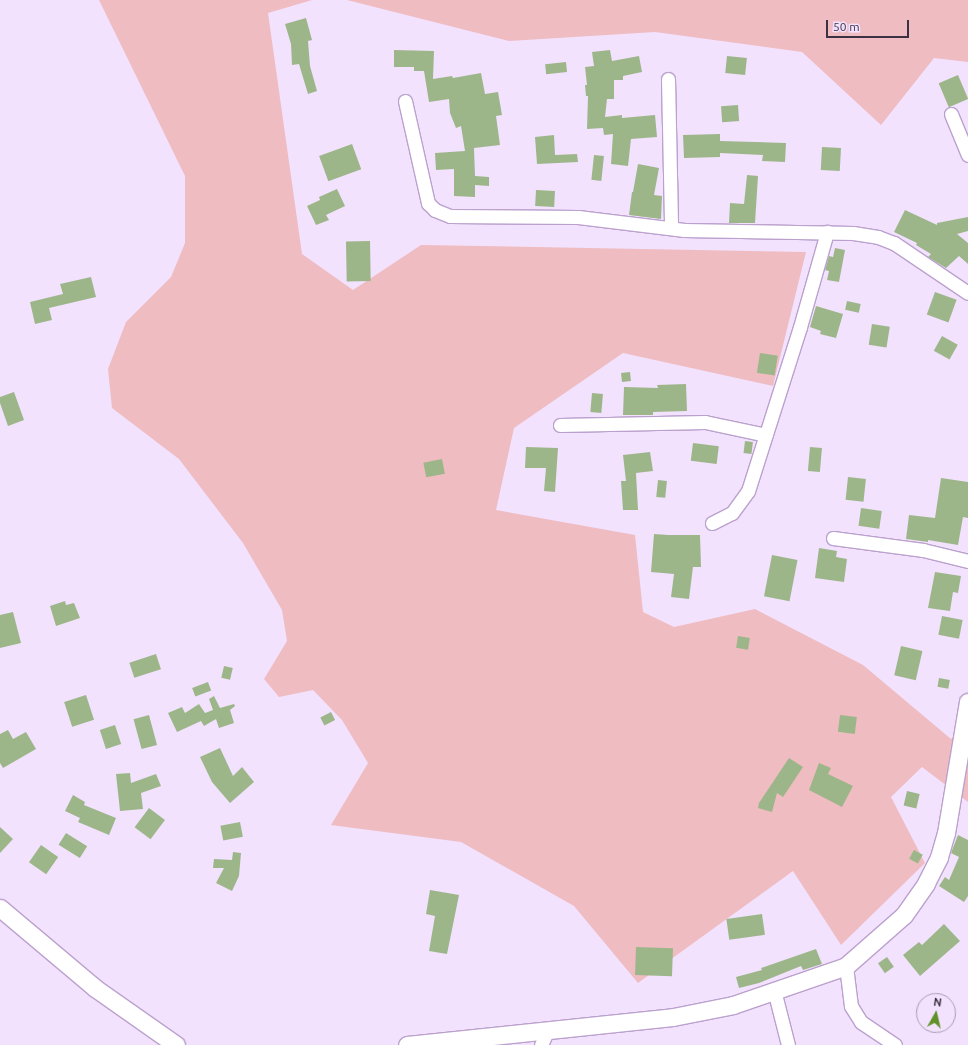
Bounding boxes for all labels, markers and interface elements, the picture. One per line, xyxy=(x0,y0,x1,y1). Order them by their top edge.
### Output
scale bar xyxy=(828,12,911,38)
text: 50 m xyxy=(833,20,860,33)
north arrow xyxy=(916,993,956,1033)
text: N xyxy=(933,996,942,1009)

